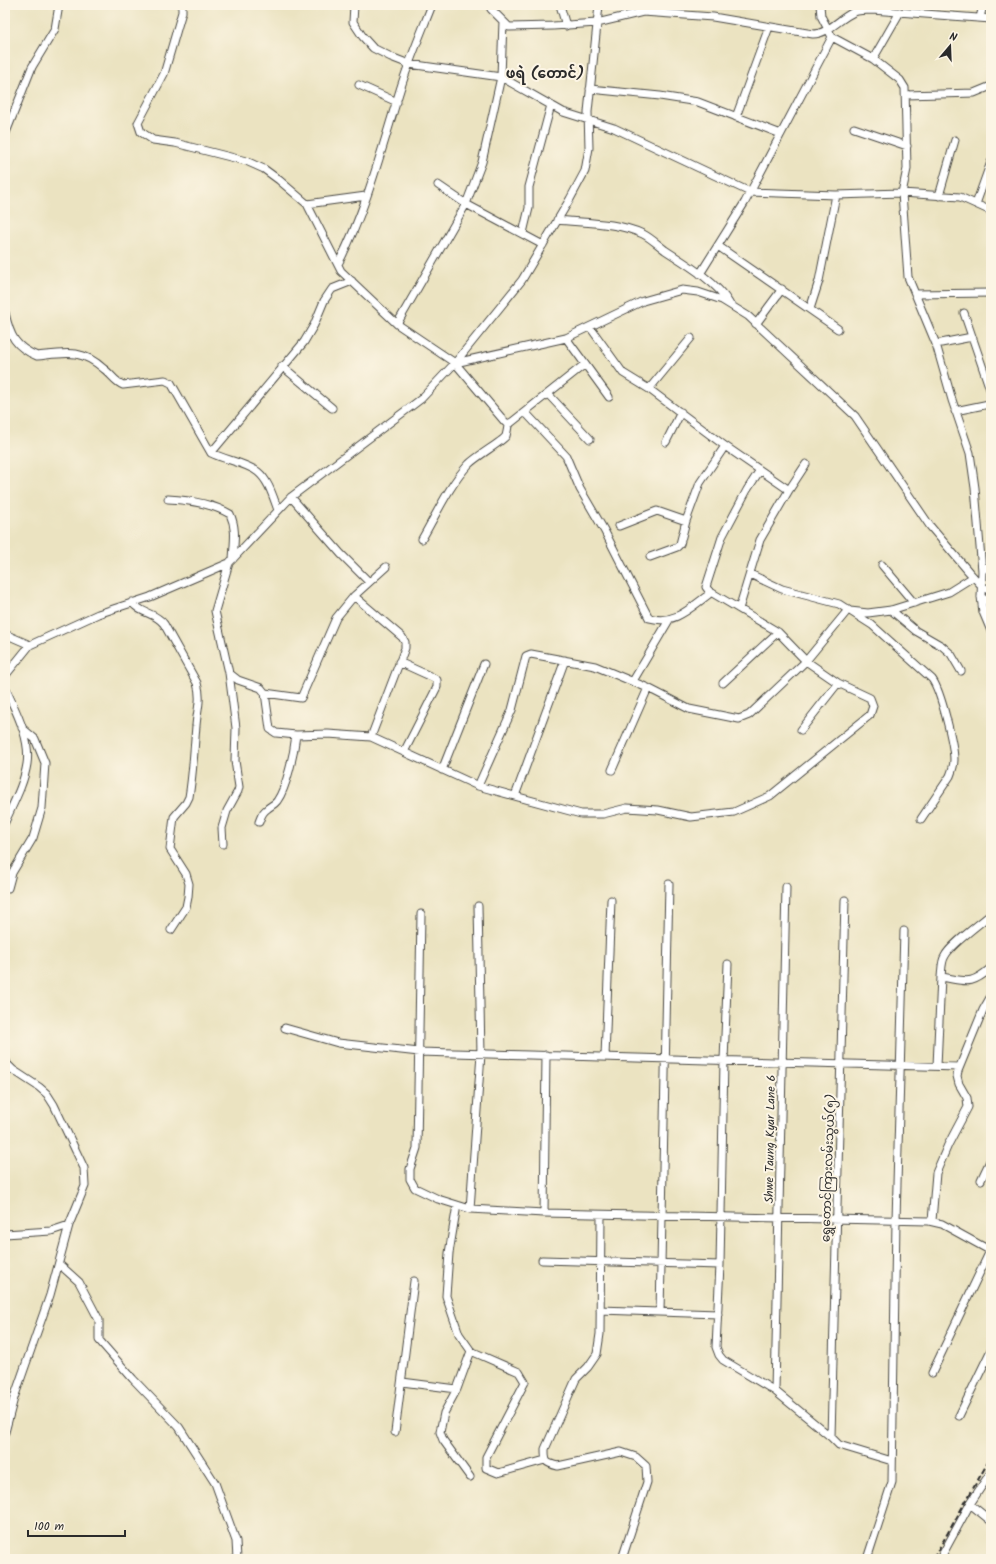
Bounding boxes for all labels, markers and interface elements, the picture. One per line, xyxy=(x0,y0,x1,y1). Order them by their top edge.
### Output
north arrow xyxy=(930,26,970,66)
text: N xyxy=(947,28,959,47)
district label: ဖရဲ (တောင်) xyxy=(506,63,584,85)
street label: Shwe Taung Kyar Lane 6 xyxy=(760,1075,781,1203)
street label: ရွှေတောင်ကြားလမ်းသွယ်(၅) xyxy=(816,1093,841,1243)
scale bar xyxy=(28,1512,125,1538)
text: 100 m xyxy=(34,1517,65,1536)

